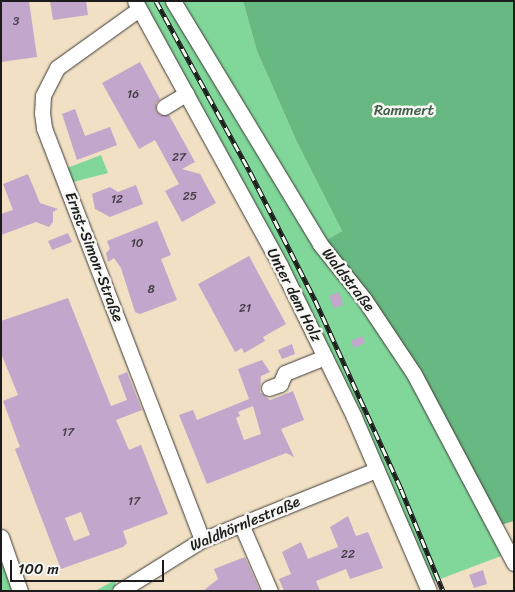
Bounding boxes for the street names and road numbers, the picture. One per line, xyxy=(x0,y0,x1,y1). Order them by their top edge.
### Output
street label: Ernst-Simon-Straße xyxy=(61,189,127,325)
street label: Unter dem Holz xyxy=(263,245,325,345)
street label: Waldstraße xyxy=(318,245,378,315)
street label: Waldhörnlestraße xyxy=(187,493,303,555)

